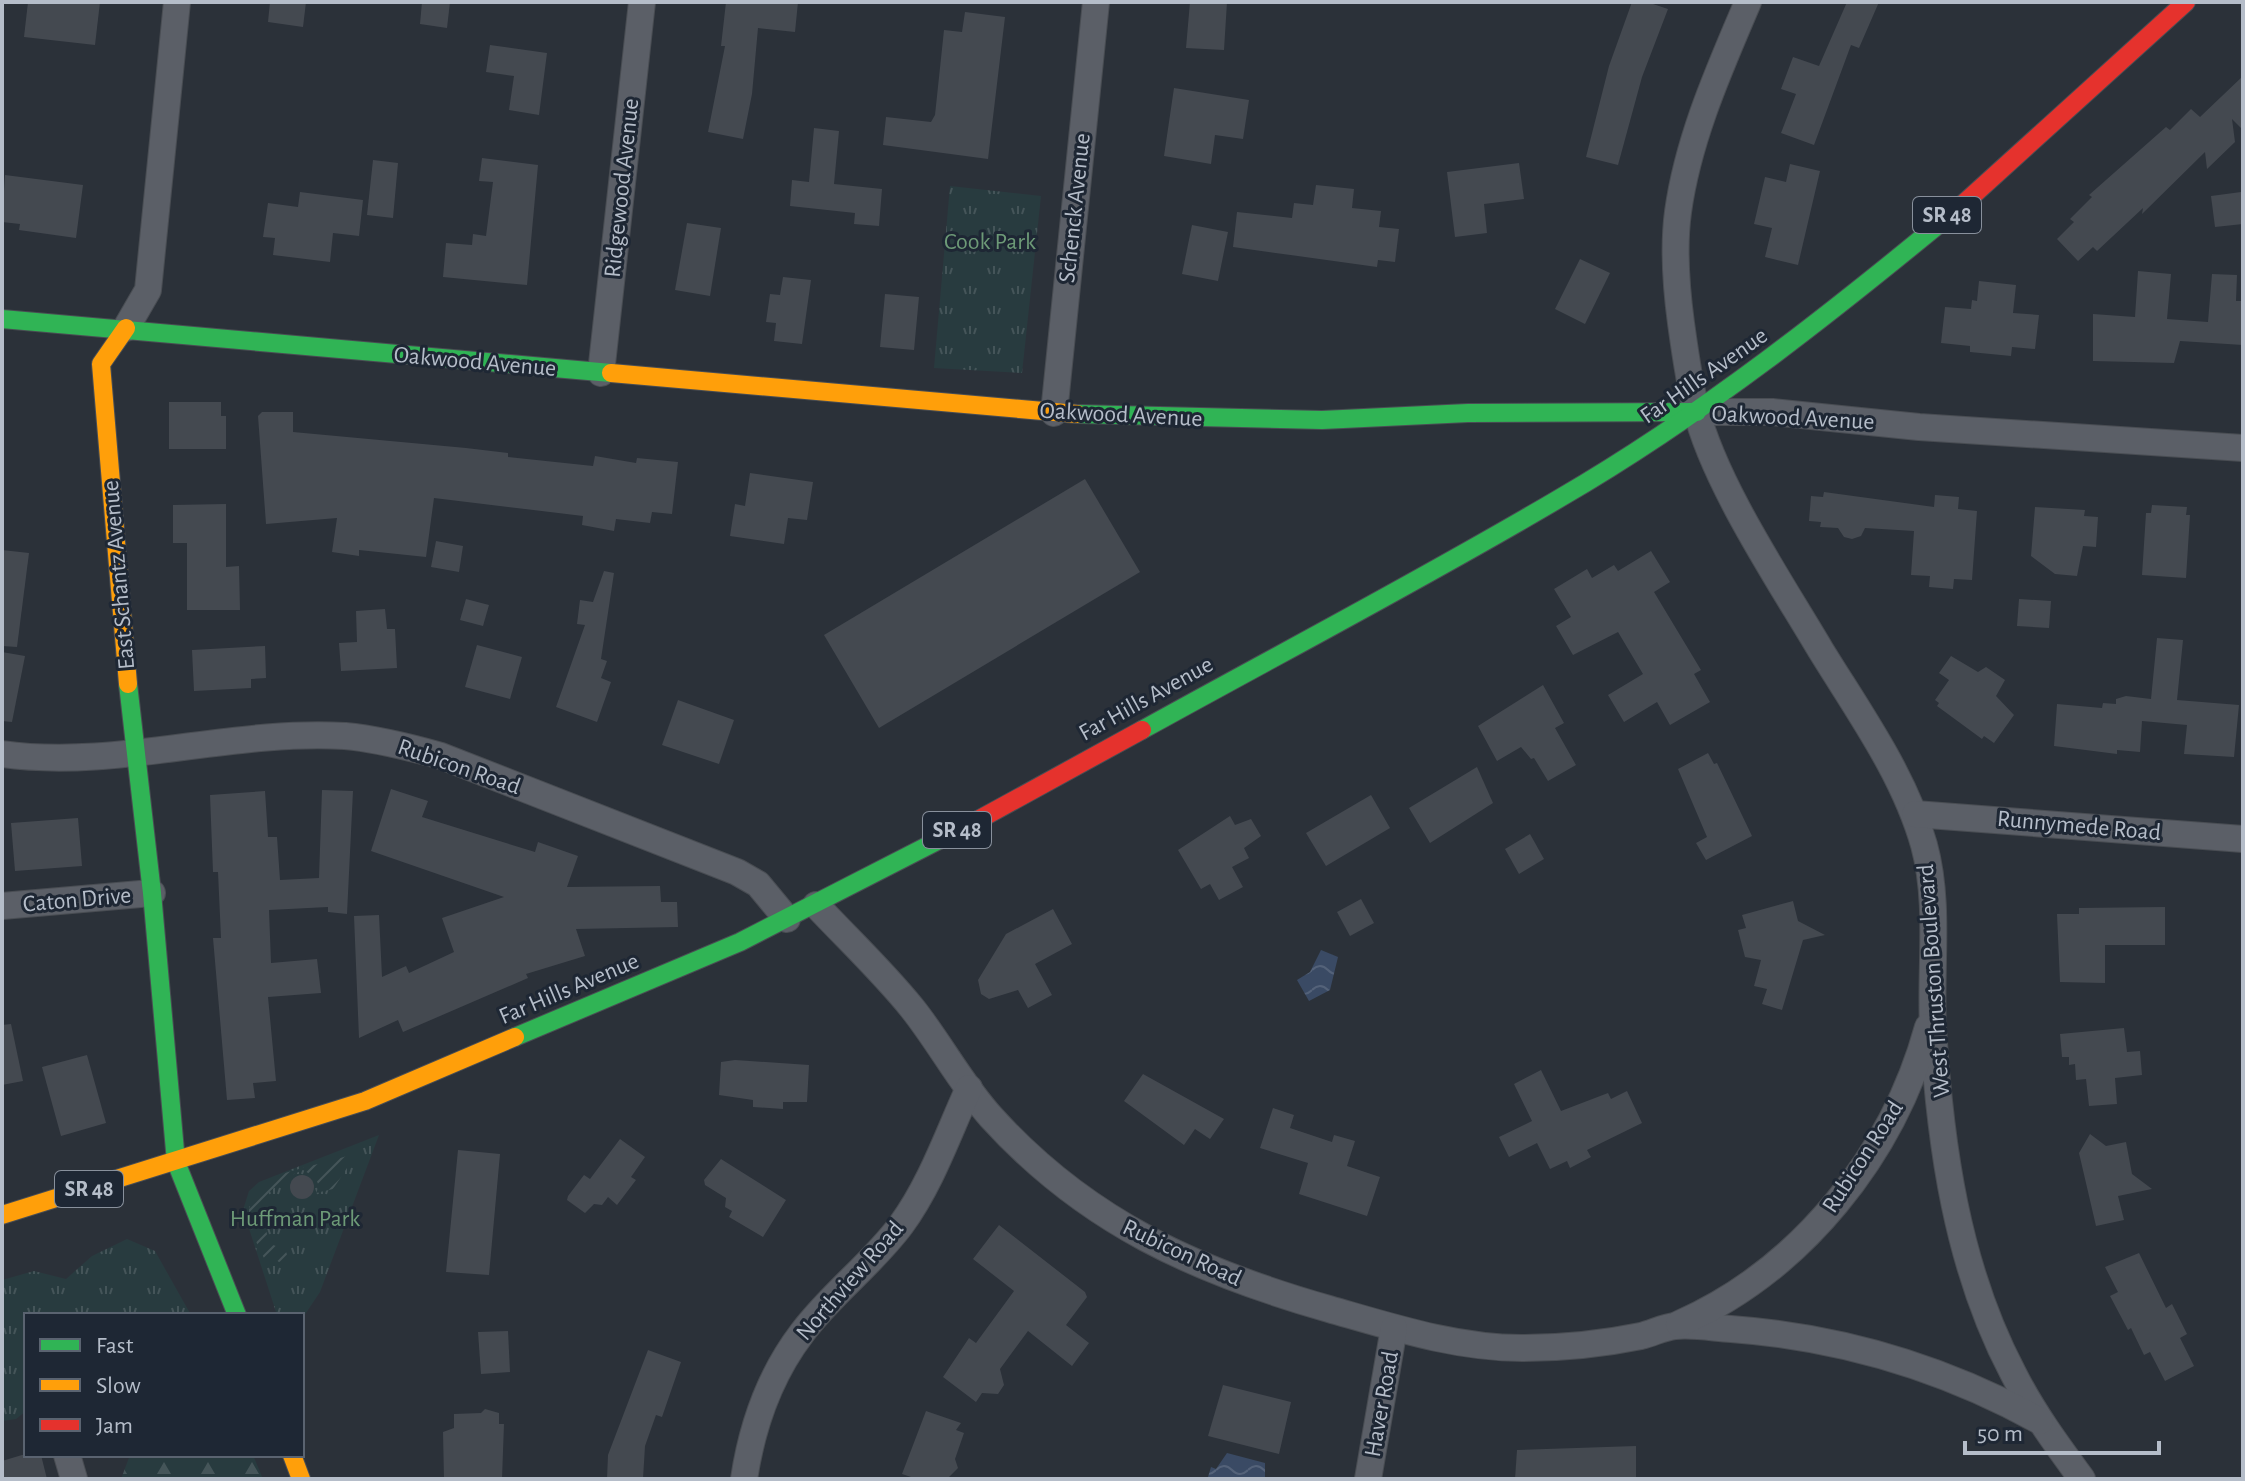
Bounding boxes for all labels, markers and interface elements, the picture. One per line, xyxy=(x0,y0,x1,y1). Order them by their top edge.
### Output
street label: Ridgewood Avenue xyxy=(601,97,643,279)
street label: Schenck Avenue xyxy=(1055,132,1095,284)
road number: SR 48 xyxy=(1913,197,1981,233)
park label: Cook Park xyxy=(944,230,1036,254)
street label: Far Hills Avenue xyxy=(1636,323,1772,429)
street label: Oakwood Avenue xyxy=(393,343,557,381)
street label: Oakwood Avenue xyxy=(1039,399,1203,431)
street label: Oakwood Avenue xyxy=(1711,402,1875,434)
street label: East Schantz Avenue xyxy=(99,479,139,671)
street label: Far Hills Avenue xyxy=(1075,652,1217,746)
street label: Rubicon Road xyxy=(395,735,523,799)
street label: Runnymede Road xyxy=(1996,807,2162,845)
road number: SR 48 xyxy=(923,812,991,848)
street label: West Thruston Boulevard xyxy=(1914,863,1954,1099)
street label: Caton Drive xyxy=(22,883,132,917)
street label: Far Hills Avenue xyxy=(496,949,642,1029)
street label: Rubicon Road xyxy=(1818,1097,1908,1217)
road number: SR 48 xyxy=(55,1171,123,1207)
park label: Huffman Park xyxy=(230,1207,360,1231)
street label: Rubicon Road xyxy=(1119,1215,1245,1291)
street label: Northview Road xyxy=(792,1217,908,1345)
legend xyxy=(24,1313,304,1457)
text: Fast xyxy=(96,1334,134,1358)
street label: Haver Road xyxy=(1361,1349,1403,1459)
text: Slow xyxy=(96,1374,141,1398)
scale bar xyxy=(1965,1405,2159,1455)
text: Jam xyxy=(96,1414,133,1438)
text: 50 m xyxy=(1977,1422,2023,1446)

